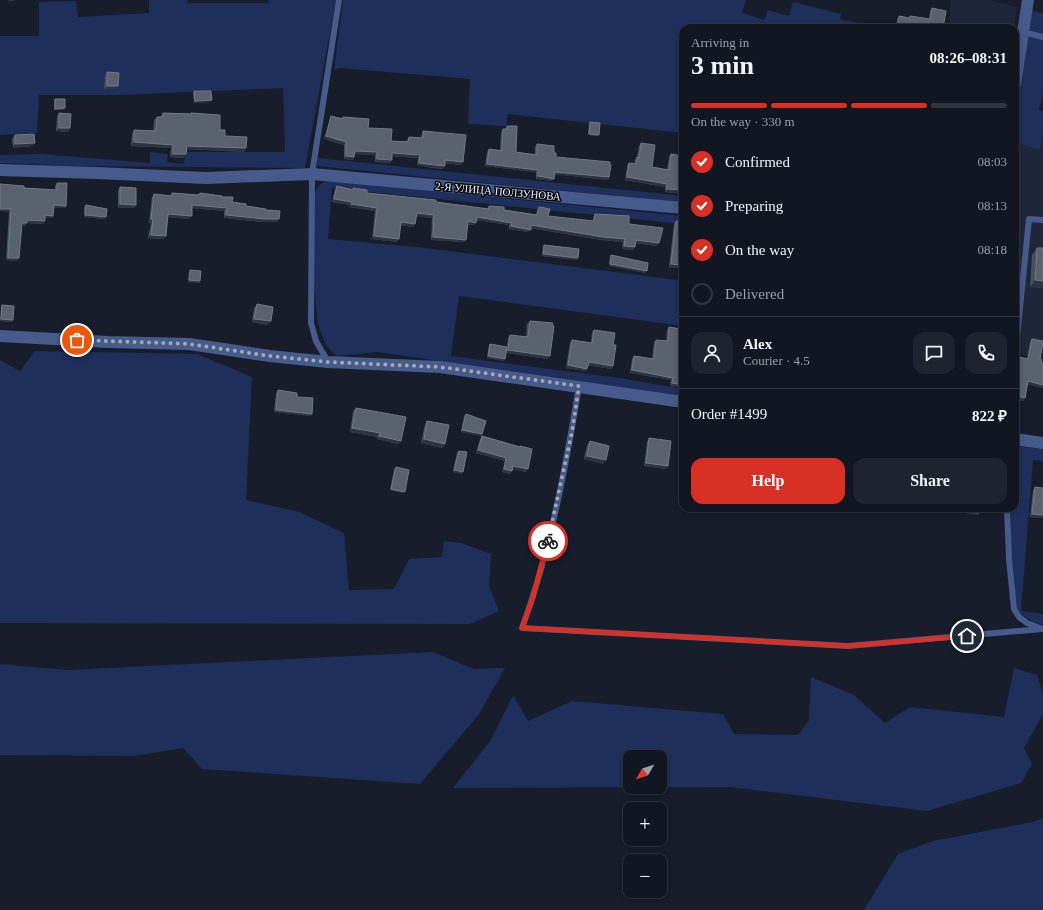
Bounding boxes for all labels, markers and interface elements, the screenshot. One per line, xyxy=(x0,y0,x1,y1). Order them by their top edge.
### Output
text: Arriving in xyxy=(691,35,749,50)
text: 08:26–08:31 xyxy=(930,50,1007,66)
text: 3 min xyxy=(691,51,754,80)
text: On the way · 330 m xyxy=(691,114,795,129)
icon: check xyxy=(691,151,713,173)
text: Confirmed xyxy=(725,154,790,170)
text: 08:03 xyxy=(977,154,1007,169)
street label: 2-Я УЛИЦА ПОЛЗУНОВА xyxy=(435,180,561,202)
icon: check xyxy=(691,195,713,217)
text: Preparing xyxy=(725,198,783,214)
text: 08:13 xyxy=(977,198,1007,213)
icon: check xyxy=(691,239,713,261)
text: On the way xyxy=(725,242,794,258)
text: 08:18 xyxy=(977,242,1007,257)
text: Delivered xyxy=(725,286,784,302)
pin xyxy=(60,323,94,357)
icon: bag xyxy=(66,329,88,351)
button: person xyxy=(691,332,733,374)
button: chat xyxy=(913,332,955,374)
button: phone xyxy=(965,332,1007,374)
text: Alex xyxy=(743,336,772,352)
text: Courier · 4.5 xyxy=(743,353,810,368)
text: Order #1499 xyxy=(691,406,767,422)
text: 822 ₽ xyxy=(972,408,1007,424)
button: Help xyxy=(691,458,845,504)
button: Share xyxy=(853,458,1007,504)
courier xyxy=(528,521,568,561)
icon: bike xyxy=(537,530,559,552)
pin xyxy=(950,619,984,653)
icon: home xyxy=(956,625,978,647)
north arrow xyxy=(623,750,667,794)
map controls xyxy=(623,750,667,898)
button: + xyxy=(623,802,667,846)
button: − xyxy=(623,854,667,898)

